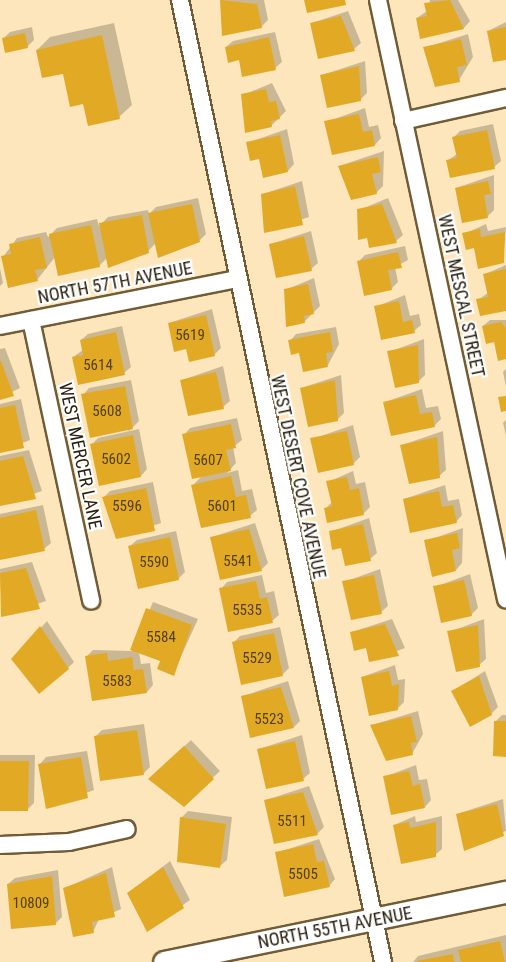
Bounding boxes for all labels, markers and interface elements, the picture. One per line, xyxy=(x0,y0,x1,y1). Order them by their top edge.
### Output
street label: WEST MESCAL STREET xyxy=(433,212,489,380)
street label: NORTH 57TH AVENUE xyxy=(36,257,194,309)
house number: 5619 xyxy=(175,327,205,345)
house number: 5614 xyxy=(83,357,113,375)
street label: WEST DESERT COVE AVENUE xyxy=(266,373,330,581)
street label: WEST MERCER LANE xyxy=(54,381,106,531)
house number: 5608 xyxy=(92,403,122,421)
house number: 5602 xyxy=(101,451,131,469)
house number: 5607 xyxy=(193,452,223,470)
house number: 5596 xyxy=(112,498,142,516)
house number: 5601 xyxy=(207,498,237,516)
house number: 5541 xyxy=(223,553,253,571)
house number: 5590 xyxy=(139,554,169,572)
house number: 5535 xyxy=(232,602,262,620)
house number: 5584 xyxy=(146,629,176,647)
house number: 5529 xyxy=(242,650,272,668)
house number: 5583 xyxy=(102,673,132,691)
house number: 5523 xyxy=(254,711,284,729)
house number: 5511 xyxy=(277,813,307,831)
house number: 5505 xyxy=(288,866,318,884)
house number: 10809 xyxy=(12,895,50,913)
street label: NORTH 55TH AVENUE xyxy=(256,902,414,954)

